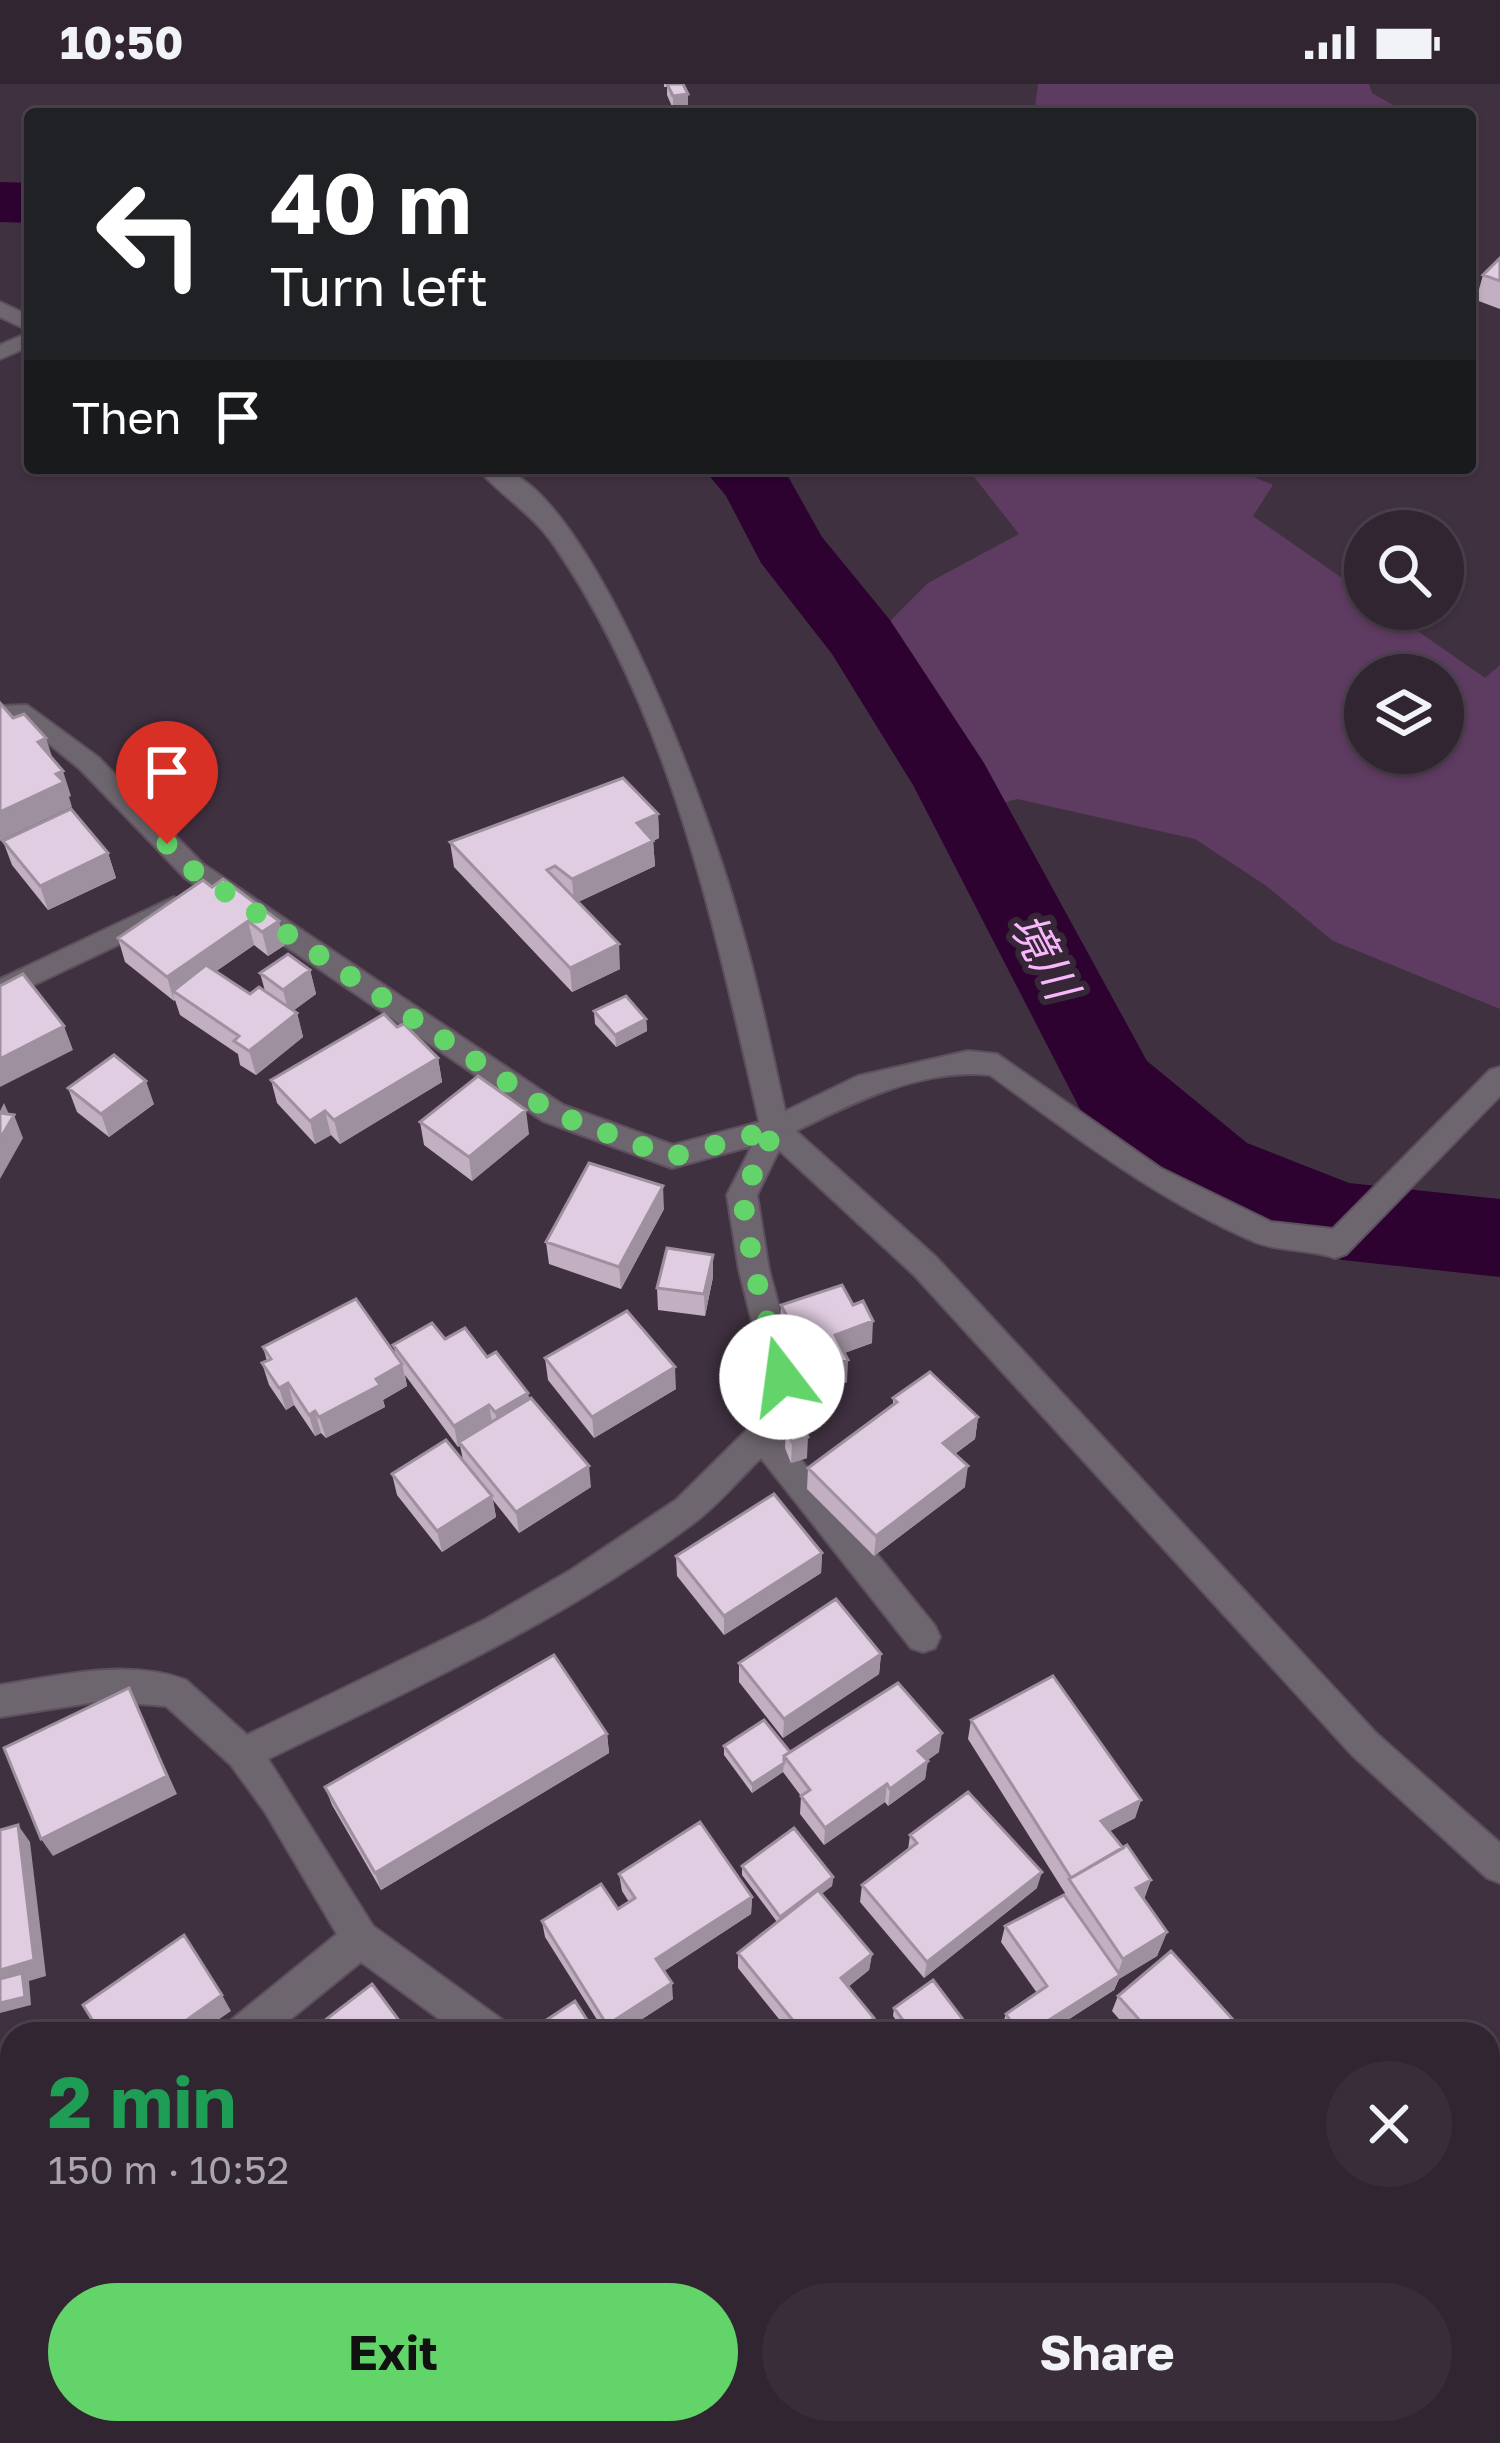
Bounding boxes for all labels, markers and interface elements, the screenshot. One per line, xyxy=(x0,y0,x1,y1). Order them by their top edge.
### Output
text: 10:50 xyxy=(60,15,184,69)
text: 40 m xyxy=(270,152,472,252)
icon: left xyxy=(72,156,228,312)
text: Turn left xyxy=(270,253,488,318)
icon: arrive xyxy=(205,384,271,450)
text: Then xyxy=(72,390,181,444)
map controls xyxy=(1344,510,1464,774)
button: search xyxy=(1344,510,1464,630)
button: layers xyxy=(1344,654,1464,774)
pin xyxy=(116,721,218,844)
icon: arrive xyxy=(134,739,200,805)
water label: 境川 xyxy=(1000,903,1092,1011)
position arrow xyxy=(719,1314,845,1440)
text: 2 min xyxy=(48,2057,236,2144)
button: close xyxy=(1326,2061,1452,2187)
text: 150 m · 10:52 xyxy=(48,2146,289,2193)
button: Exit xyxy=(48,2283,738,2421)
button: Share xyxy=(762,2283,1452,2421)

